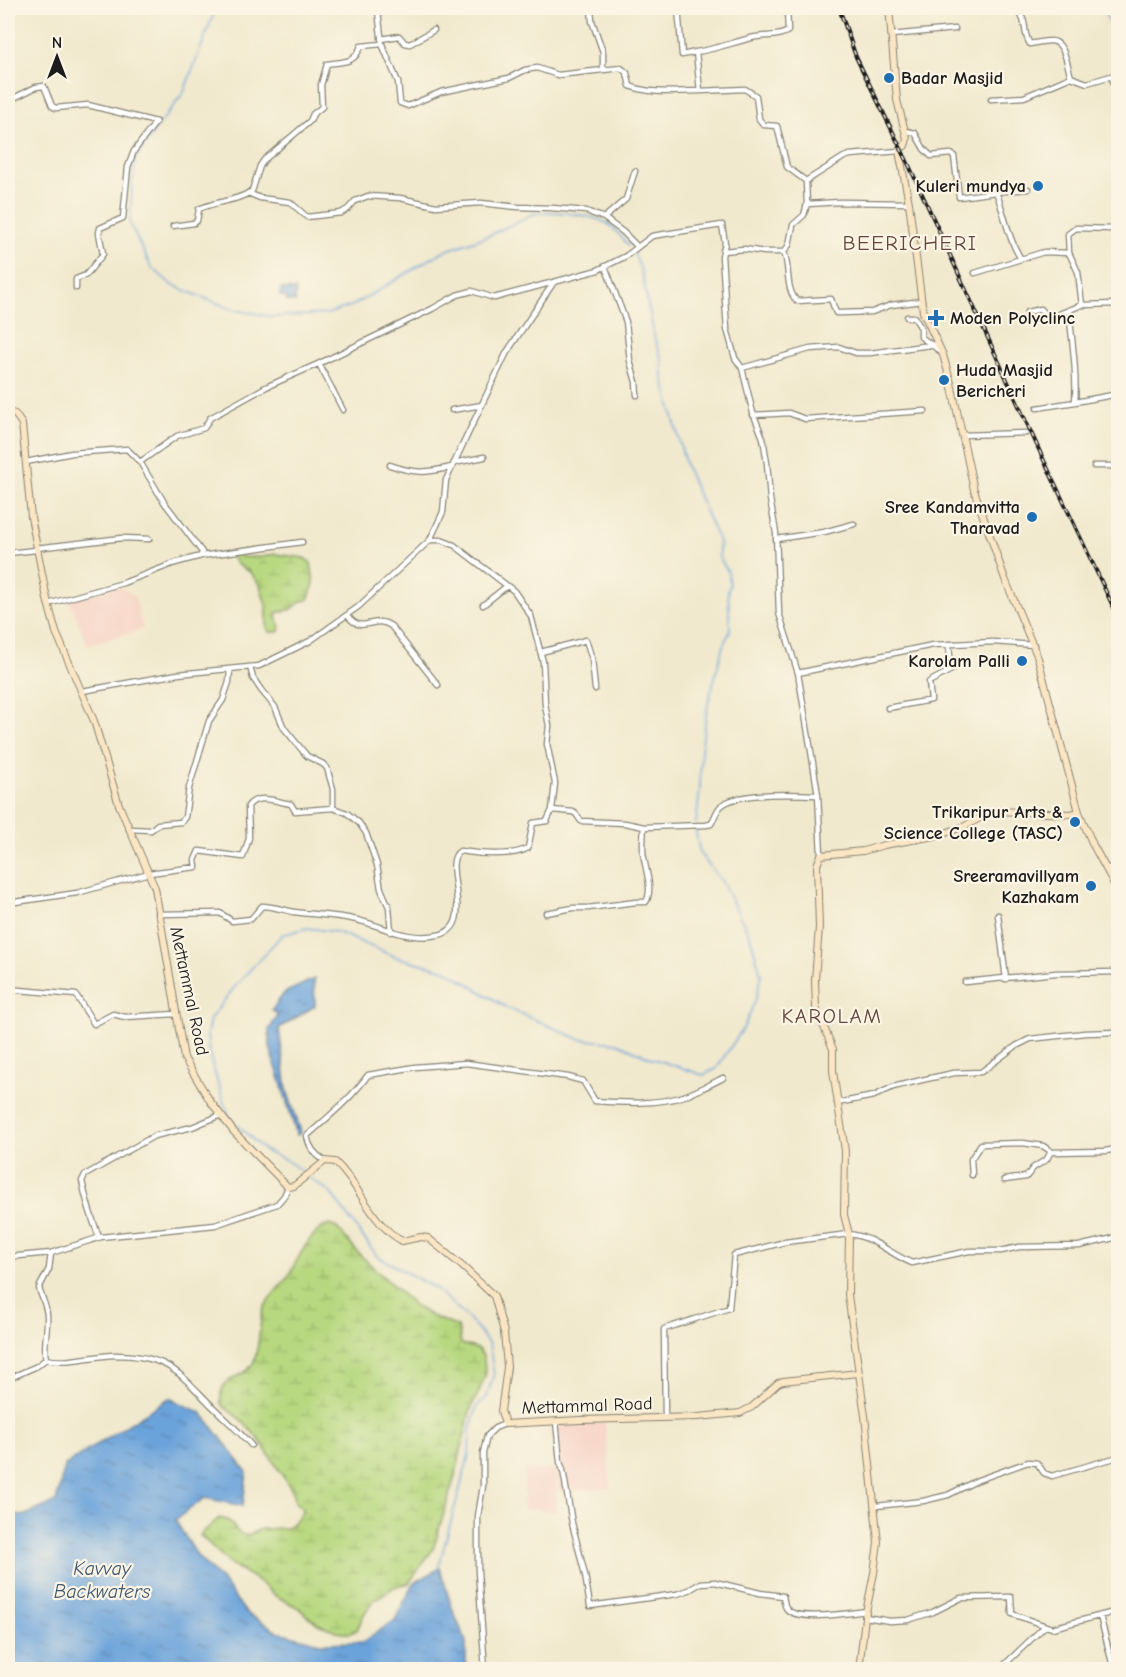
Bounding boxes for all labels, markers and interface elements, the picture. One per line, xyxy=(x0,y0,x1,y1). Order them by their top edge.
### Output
north arrow xyxy=(27,27,87,87)
text: N xyxy=(52,34,62,52)
place label: Badar Masjid xyxy=(901,68,1003,89)
marker: Badar Masjid xyxy=(882,71,896,85)
place label: Kuleri mundya xyxy=(916,176,1026,197)
marker: Kuleri mundya xyxy=(1031,179,1045,193)
district label: BEERICHERI xyxy=(843,231,977,255)
place label: Moden Polyclinc xyxy=(950,308,1076,329)
marker: Moden Polyclinc xyxy=(927,309,945,327)
place label: Huda Masjid Bericheri xyxy=(956,360,1053,402)
marker: Huda Masjid Bericheri xyxy=(937,373,951,387)
place label: Sree Kandamvitta Tharavad xyxy=(885,497,1020,539)
marker: Sree Kandamvitta Tharavad xyxy=(1025,510,1039,524)
place label: Karolam Palli xyxy=(908,651,1010,672)
marker: Karolam Palli xyxy=(1015,654,1029,668)
place label: Trikaripur Arts & Science College (TASC) xyxy=(884,802,1063,844)
marker: Trikaripur Arts & Science College (TASC) xyxy=(1068,815,1082,829)
place label: Sreeramavillyam Kazhakam xyxy=(954,866,1079,908)
marker: Sreeramavillyam Kazhakam xyxy=(1084,879,1098,893)
street label: Mettammal Road xyxy=(165,925,213,1057)
district label: KAROLAM xyxy=(782,1004,882,1028)
street label: Mettammal Road xyxy=(521,1393,653,1419)
water label: Kavvay Backwaters xyxy=(54,1557,151,1603)

